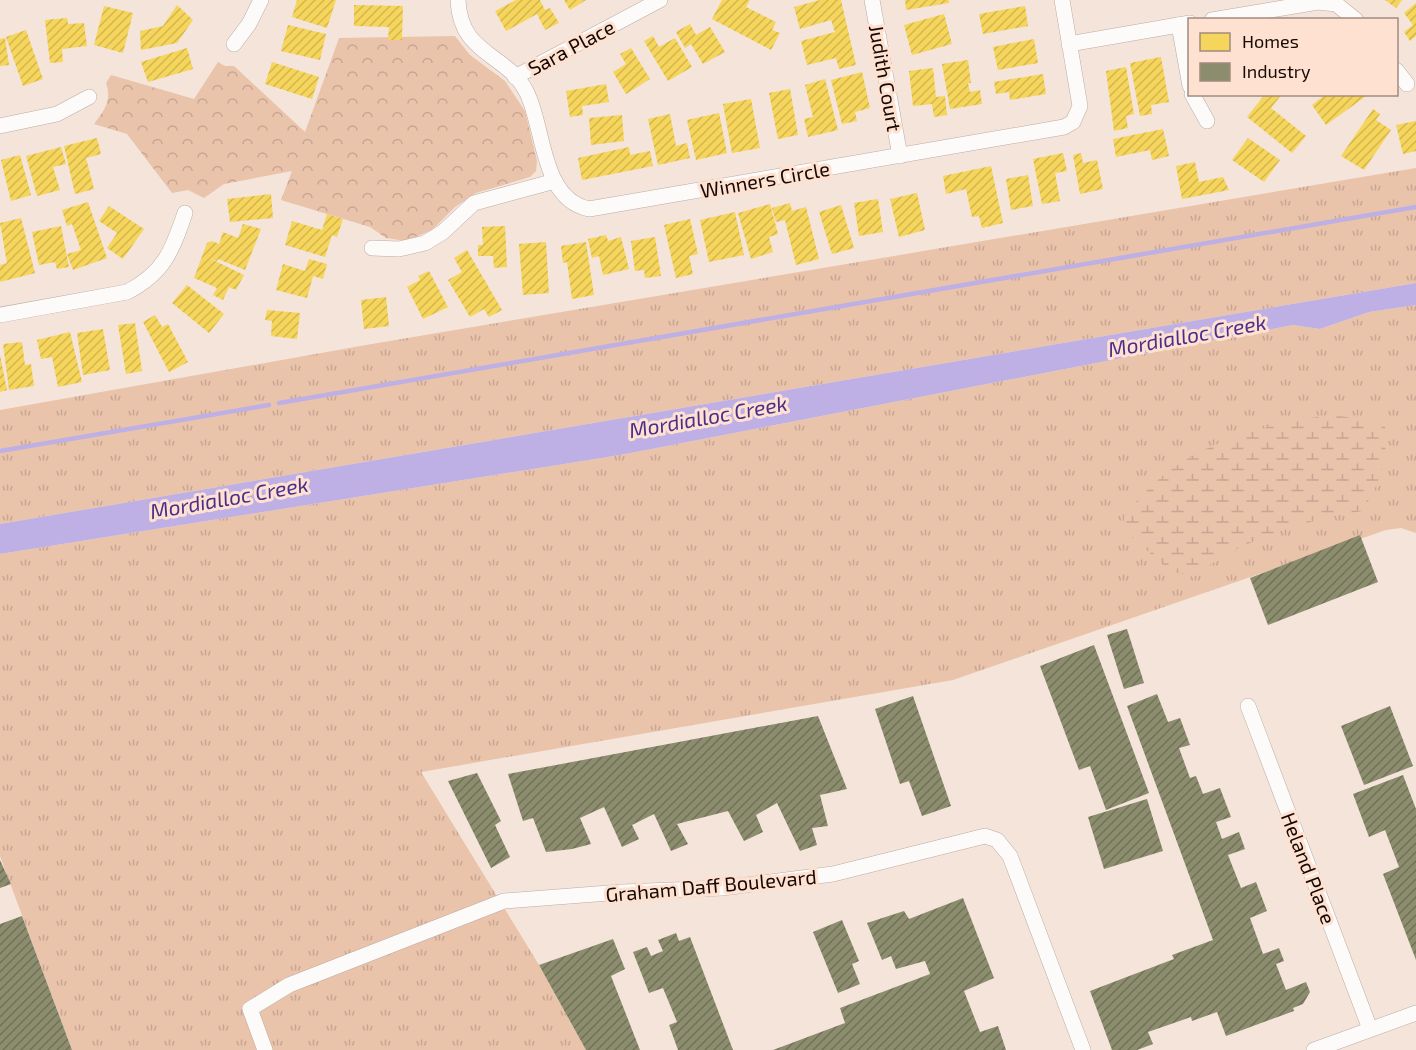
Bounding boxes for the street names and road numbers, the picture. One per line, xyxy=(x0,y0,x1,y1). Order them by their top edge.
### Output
street label: Sara Place xyxy=(524,14,618,80)
street label: Judith Court xyxy=(865,23,907,134)
street label: Winners Circle xyxy=(698,156,832,202)
street label: Heland Place xyxy=(1277,809,1341,927)
street label: Graham Daff Boulevard xyxy=(605,864,817,906)

